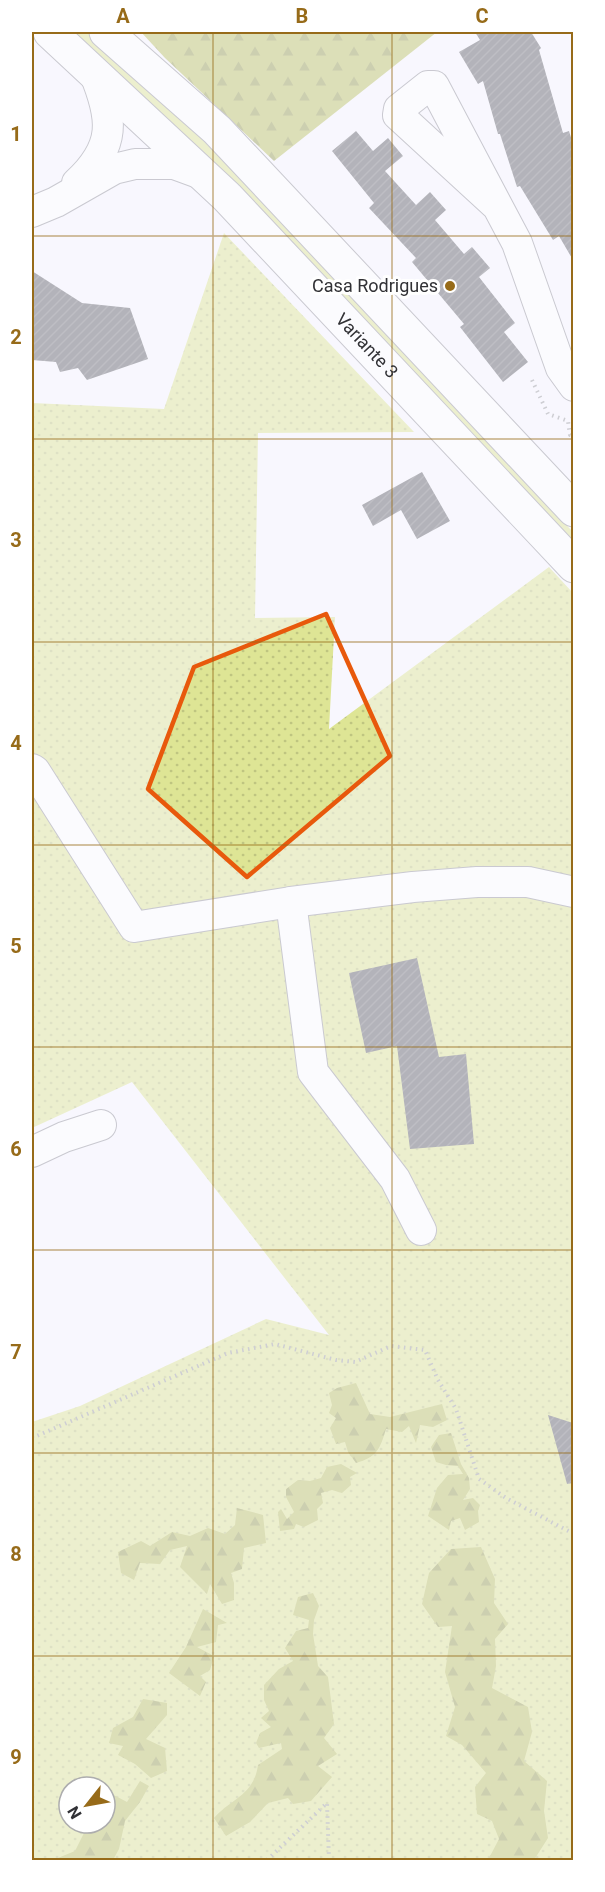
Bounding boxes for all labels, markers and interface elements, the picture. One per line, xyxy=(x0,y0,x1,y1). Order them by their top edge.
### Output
text: A xyxy=(116,4,130,28)
text: B xyxy=(296,4,308,28)
text: C xyxy=(475,4,489,28)
text: 1 xyxy=(10,122,22,146)
place label: Casa Rodrigues xyxy=(312,275,438,296)
marker: Casa Rodrigues xyxy=(443,279,457,293)
street label: Variante 3 xyxy=(332,309,403,382)
text: 2 xyxy=(10,325,22,349)
text: 3 xyxy=(10,528,22,552)
text: 4 xyxy=(10,731,22,755)
text: 5 xyxy=(10,934,22,958)
text: 6 xyxy=(10,1137,22,1161)
text: 7 xyxy=(10,1340,22,1364)
text: 8 xyxy=(10,1542,22,1566)
text: 9 xyxy=(10,1745,22,1769)
north arrow xyxy=(57,1775,117,1835)
text: N xyxy=(64,1803,86,1822)

